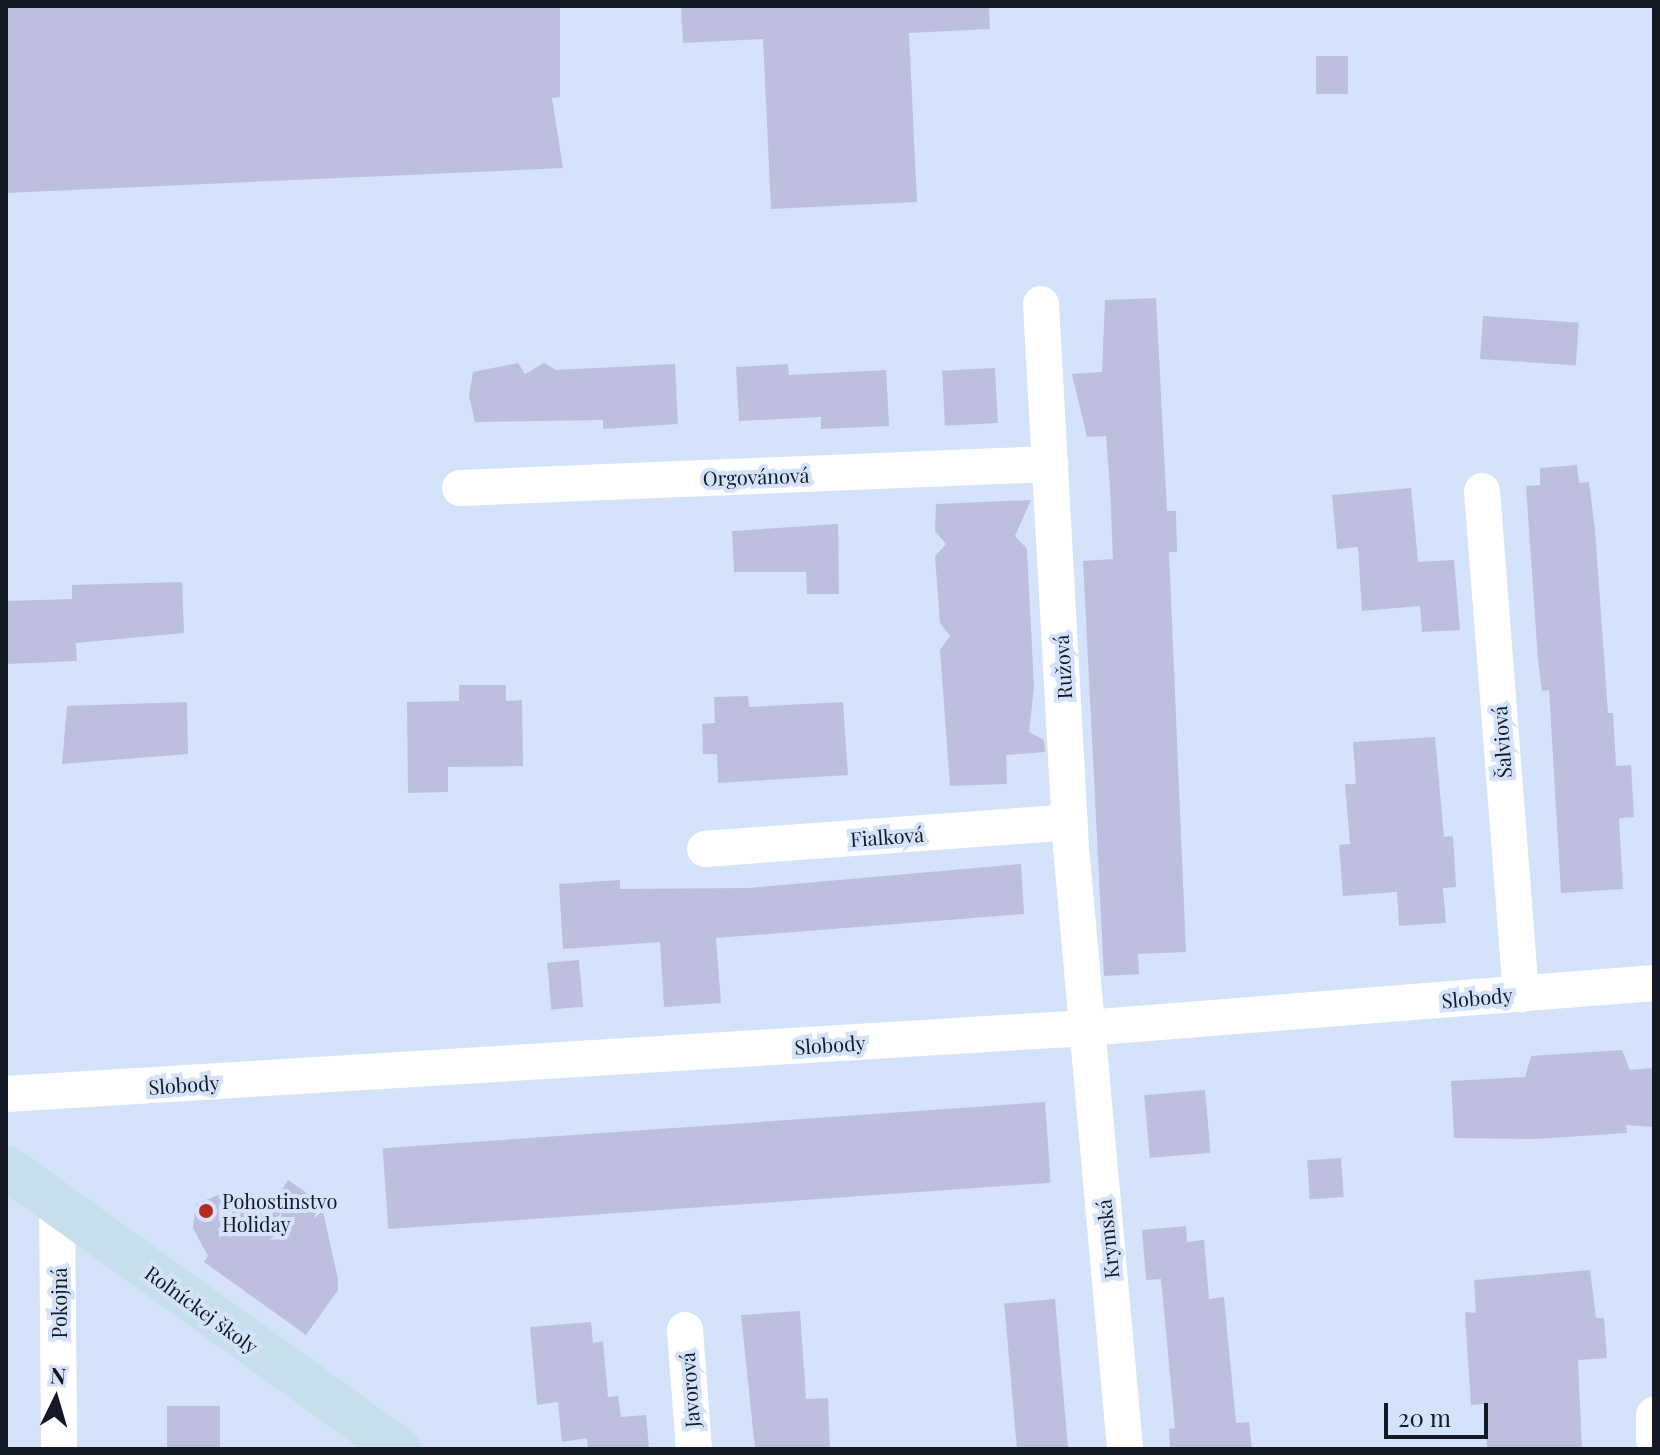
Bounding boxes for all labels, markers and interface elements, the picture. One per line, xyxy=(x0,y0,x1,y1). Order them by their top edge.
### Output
street label: Orgovánová xyxy=(702,462,810,490)
street label: Ružová xyxy=(1048,634,1076,700)
street label: Šalviová xyxy=(1486,705,1516,779)
street label: Fialková xyxy=(849,821,925,851)
street label: Slobody xyxy=(1440,982,1514,1012)
street label: Slobody xyxy=(794,1030,866,1058)
street label: Slobody xyxy=(148,1070,220,1098)
place label: Pohostinstvo Holiday xyxy=(222,1188,337,1235)
street label: Krymská xyxy=(1091,1198,1123,1280)
marker: Pohostinstvo Holiday xyxy=(197,1202,215,1220)
street label: Roľníckej školy xyxy=(141,1260,263,1358)
street label: Pokojná xyxy=(46,1268,70,1338)
street label: Javorová xyxy=(674,1352,704,1428)
north arrow xyxy=(16,1359,96,1439)
text: N xyxy=(49,1359,67,1391)
scale bar xyxy=(1388,1387,1492,1437)
text: 20 m xyxy=(1398,1401,1451,1433)

